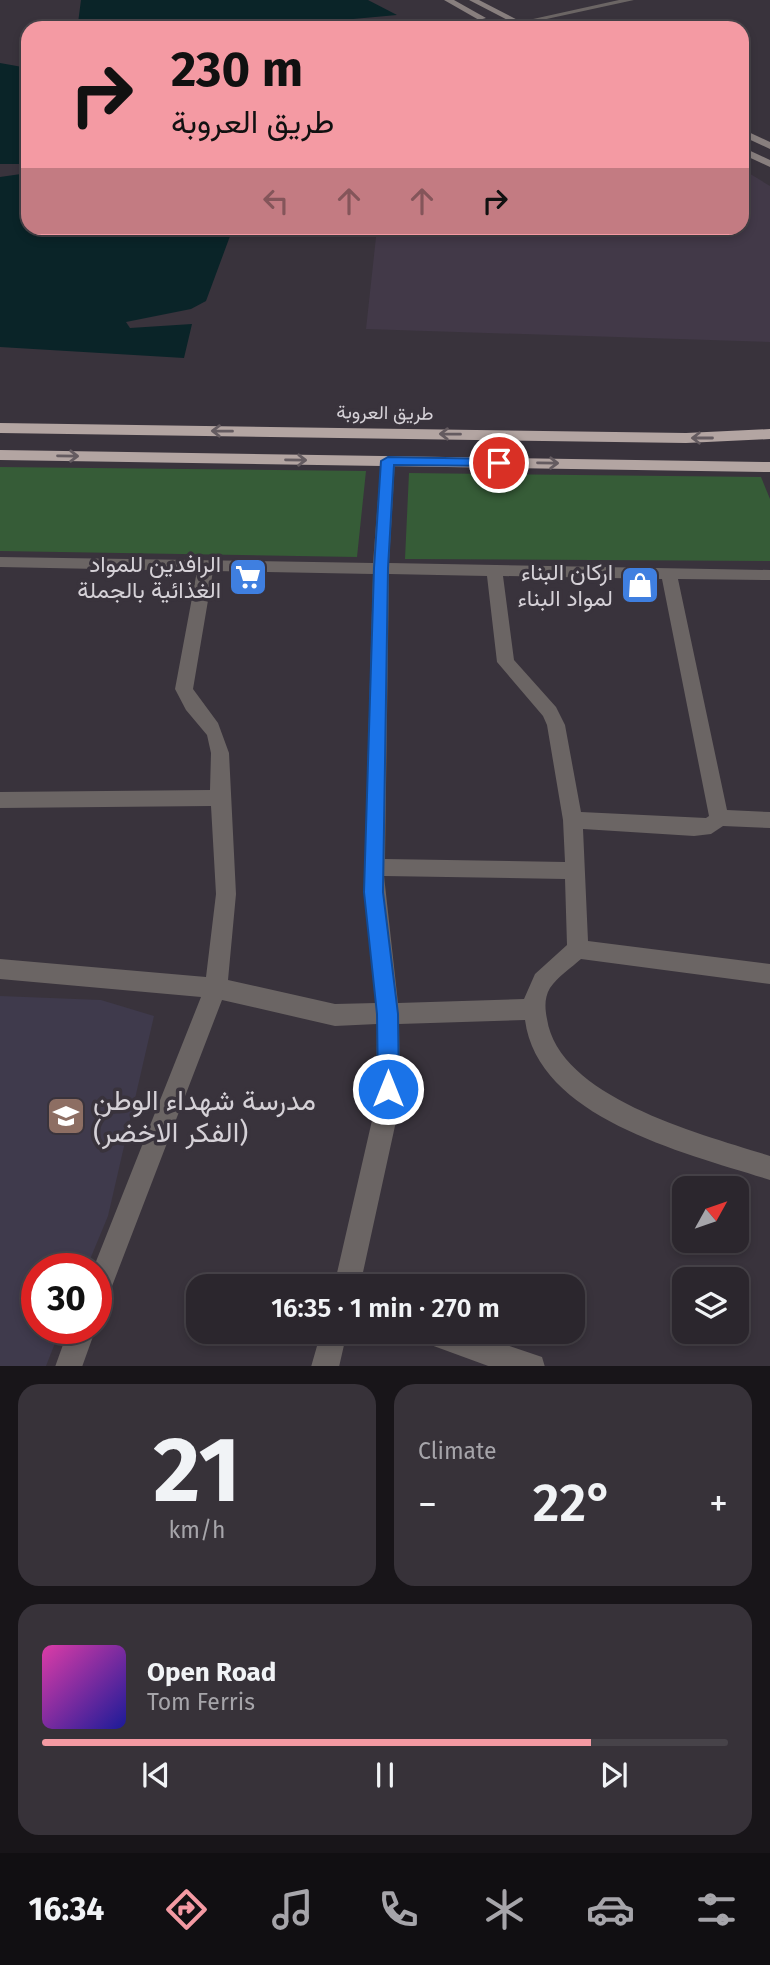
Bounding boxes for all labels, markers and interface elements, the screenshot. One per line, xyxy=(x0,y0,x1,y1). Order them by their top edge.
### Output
text: 230 m xyxy=(171,40,303,99)
icon: right xyxy=(56,49,147,140)
text: طريق العروبة xyxy=(171,103,334,141)
icon: left xyxy=(257,182,295,220)
icon: ahead xyxy=(330,182,368,220)
icon: ahead xyxy=(403,182,441,220)
icon: right xyxy=(476,182,514,220)
street label: طريق العروبة xyxy=(336,400,434,425)
one-way arrow xyxy=(211,424,234,438)
one-way arrow xyxy=(439,428,462,441)
one-way arrow xyxy=(691,431,714,445)
pin xyxy=(469,433,529,493)
icon: arrive xyxy=(480,444,518,482)
one-way arrow xyxy=(56,449,79,463)
one-way arrow xyxy=(284,453,307,467)
one-way arrow xyxy=(536,456,559,470)
place label: الرافدين للمواد الغذائية بالجملة xyxy=(77,550,221,604)
supermarket icon: الرافدين للمواد الغذائية بالجملة xyxy=(227,556,269,598)
place label: اركان البناء لمواد البناء xyxy=(518,558,613,613)
shop icon: اركان البناء لمواد البناء xyxy=(619,564,661,606)
position arrow xyxy=(351,1052,425,1126)
place label: مدرسة شهداء الوطن (الفكر الاخضر) xyxy=(93,1084,316,1150)
school or university icon: مدرسة شهداء الوطن (الفكر الاخضر) xyxy=(45,1095,87,1137)
north arrow xyxy=(672,1176,749,1253)
map controls xyxy=(672,1176,749,1344)
speed limit sign: 30 xyxy=(21,1253,112,1344)
button: layers xyxy=(672,1267,749,1344)
text: 16:35 · 1 min · 270 m xyxy=(271,1293,500,1324)
text: 21 xyxy=(153,1416,241,1525)
text: Climate xyxy=(418,1437,497,1465)
text: 22° xyxy=(533,1472,613,1535)
text: − xyxy=(418,1481,437,1527)
text: + xyxy=(709,1481,728,1527)
text: km/h xyxy=(169,1516,225,1544)
text: Open Road xyxy=(147,1657,276,1688)
text: Tom Ferris xyxy=(147,1688,255,1716)
icon: previous xyxy=(137,1756,175,1794)
icon: pause xyxy=(366,1756,404,1794)
icon: next xyxy=(595,1756,633,1794)
icon: directions xyxy=(162,1885,211,1934)
icon: music xyxy=(268,1885,317,1934)
icon: phone xyxy=(374,1885,423,1934)
icon: climate xyxy=(480,1885,529,1934)
icon: car xyxy=(586,1885,635,1934)
icon: filters xyxy=(692,1885,741,1934)
text: 16:34 xyxy=(29,1890,104,1928)

